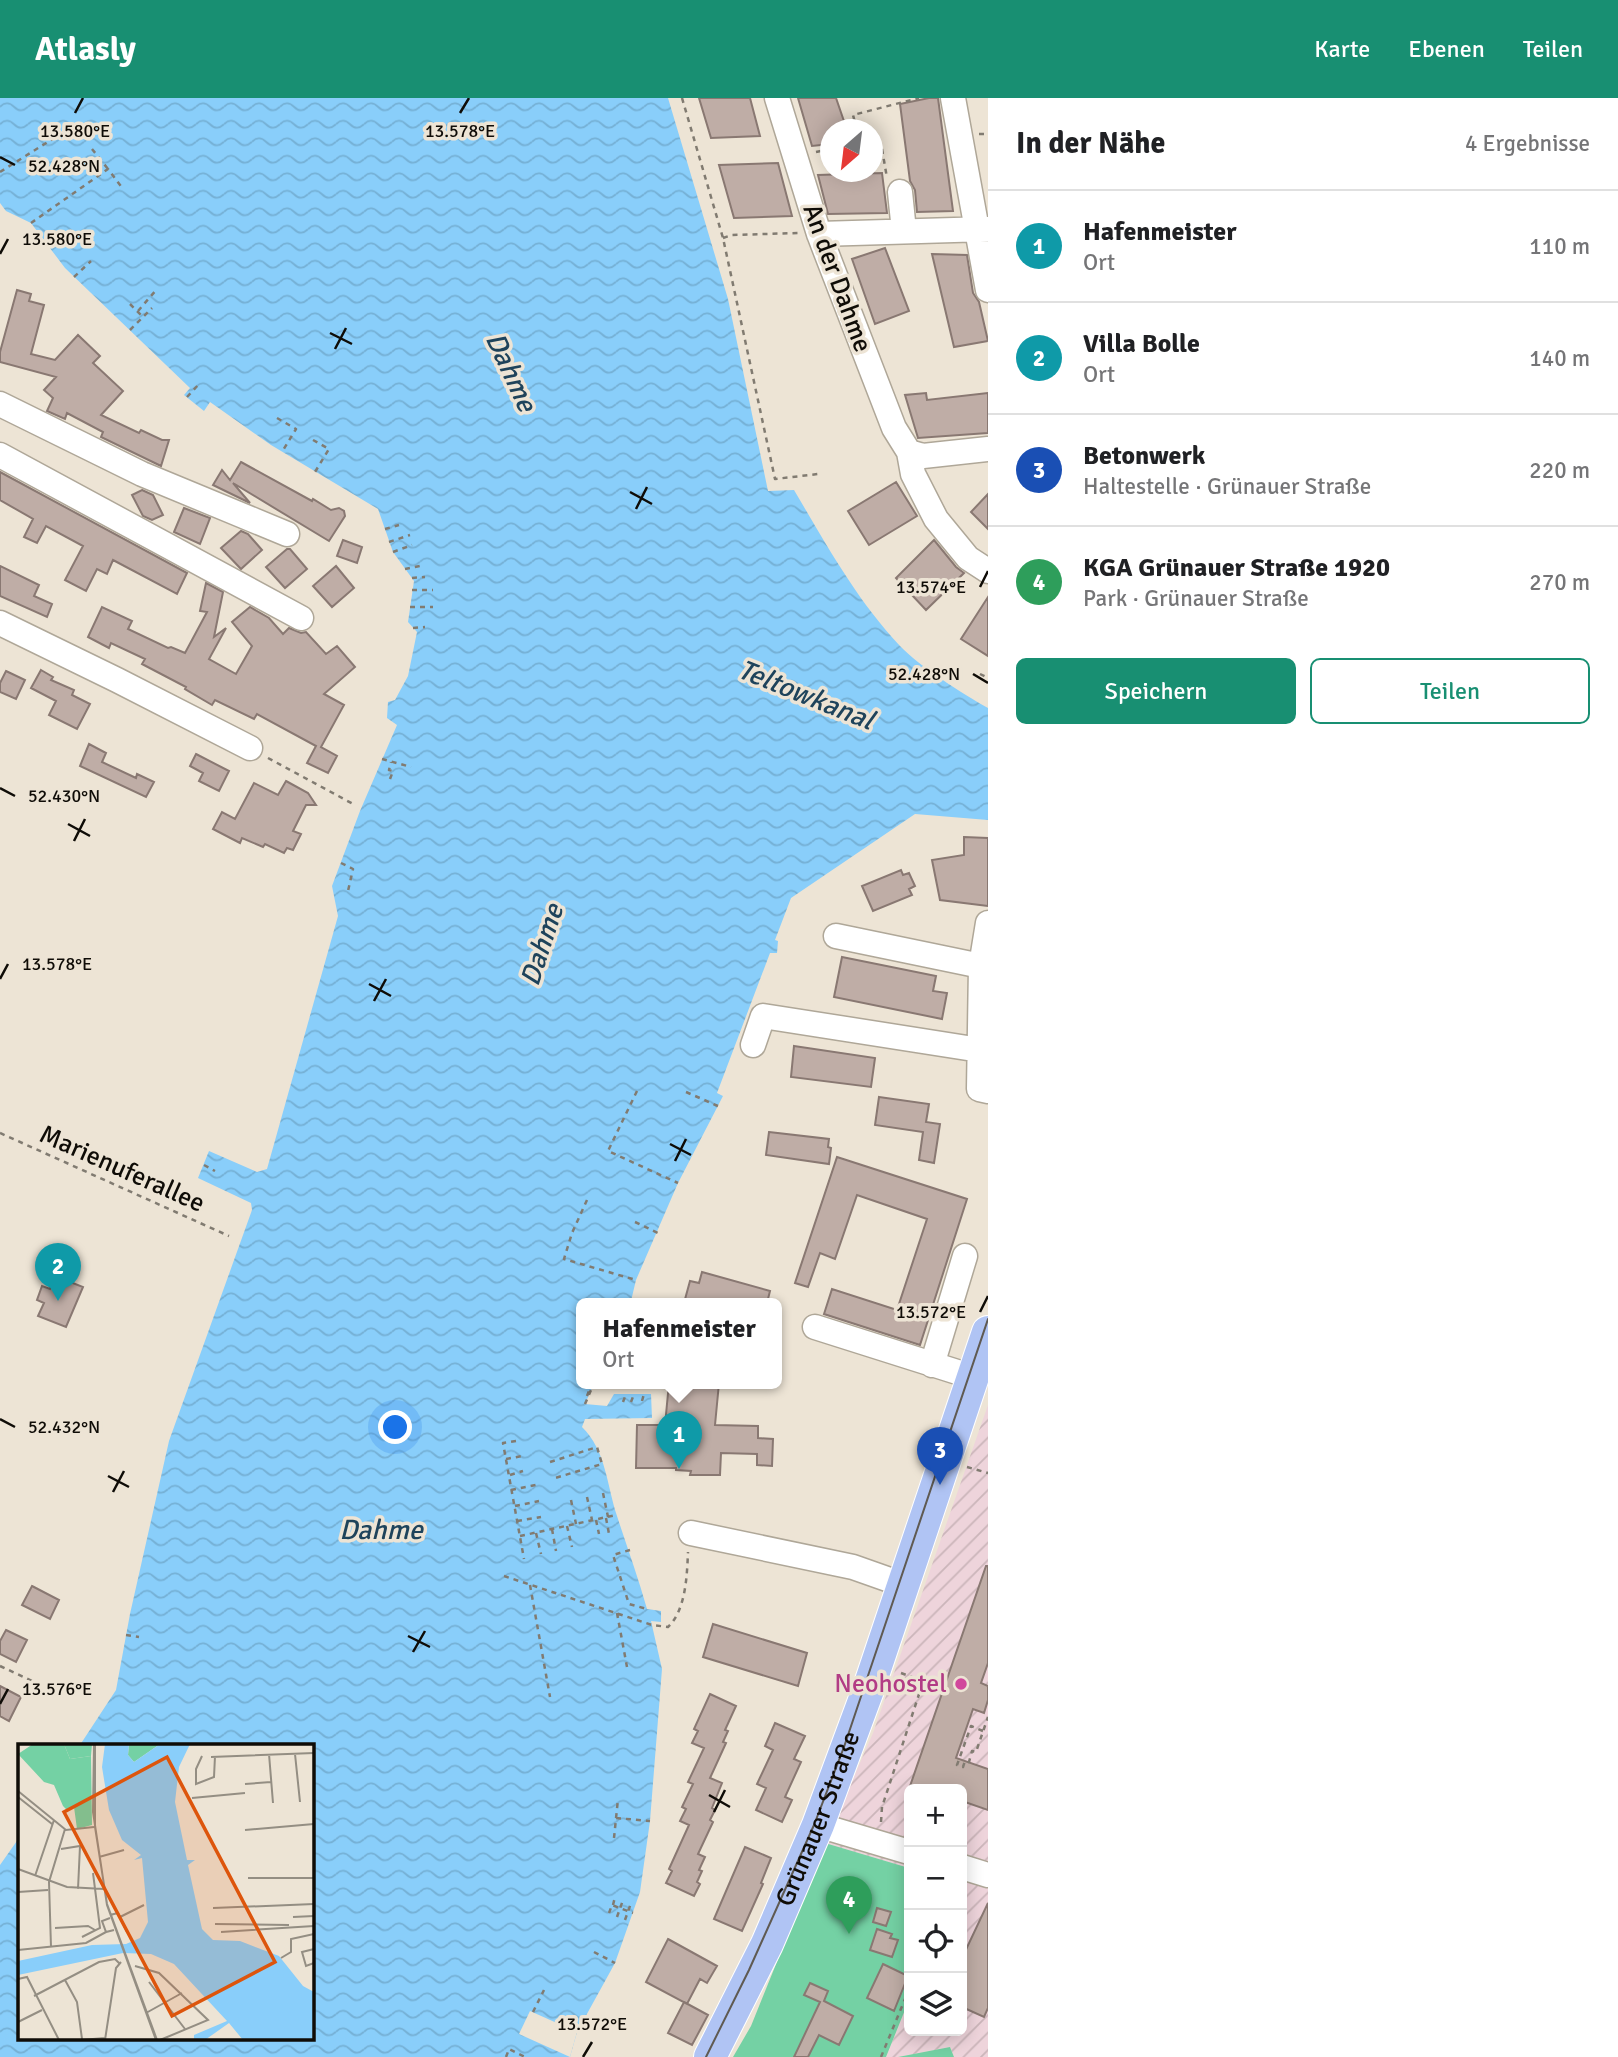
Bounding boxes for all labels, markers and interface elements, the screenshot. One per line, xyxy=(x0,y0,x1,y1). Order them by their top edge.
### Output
text: Atlasly xyxy=(35,29,136,70)
text: Karte xyxy=(1314,34,1370,64)
text: Ebenen xyxy=(1408,34,1485,64)
text: Teilen xyxy=(1523,34,1583,64)
north arrow xyxy=(820,119,883,182)
text: 13.580°E xyxy=(40,120,110,142)
text: 13.578°E xyxy=(425,120,495,142)
text: In der Nähe xyxy=(1016,125,1165,162)
text: 4 Ergebnisse xyxy=(1465,129,1590,158)
text: 52.428°N xyxy=(28,155,100,177)
street label: An der Dahme xyxy=(795,199,879,357)
text: Hafenmeister xyxy=(1083,216,1237,248)
text: 13.580°E xyxy=(22,228,92,250)
text: 1 xyxy=(1033,232,1045,261)
text: 110 m xyxy=(1529,232,1590,261)
text: Ort xyxy=(1083,248,1115,277)
water label: Dahme xyxy=(478,327,545,419)
text: Villa Bolle xyxy=(1083,328,1200,360)
text: 2 xyxy=(1033,344,1045,373)
text: 140 m xyxy=(1529,344,1590,373)
text: Ort xyxy=(1083,360,1115,389)
text: Betonwerk xyxy=(1083,440,1205,472)
text: 3 xyxy=(1033,456,1045,485)
text: 220 m xyxy=(1529,456,1590,485)
text: Haltestelle · Grünauer Straße xyxy=(1083,472,1371,501)
text: KGA Grünauer Straße 1920 xyxy=(1083,552,1390,584)
text: 4 xyxy=(1033,568,1045,597)
text: 270 m xyxy=(1529,568,1590,597)
text: 13.574°E xyxy=(896,576,966,598)
text: Park · Grünauer Straße xyxy=(1083,584,1309,613)
water label: Teltowkanal xyxy=(733,652,880,738)
button: Speichern xyxy=(1016,658,1296,724)
button: Teilen xyxy=(1310,658,1590,724)
text: 52.428°N xyxy=(888,663,960,685)
text: 52.430°N xyxy=(28,785,100,807)
water label: Dahme xyxy=(513,898,572,990)
text: 13.578°E xyxy=(22,953,92,975)
street label: Marienuferallee xyxy=(34,1118,210,1220)
pin: 2 xyxy=(35,1243,81,1301)
popup xyxy=(576,1298,782,1389)
text: 13.572°E xyxy=(896,1301,966,1323)
text: Hafenmeister xyxy=(602,1313,756,1345)
text: Ort xyxy=(602,1345,634,1374)
your location xyxy=(378,1410,412,1444)
pin: 1 xyxy=(656,1411,702,1469)
text: 52.432°N xyxy=(28,1416,100,1438)
pin: 3 xyxy=(917,1427,963,1485)
water label: Dahme xyxy=(339,1513,425,1547)
place label: Neohostel xyxy=(834,1668,947,1700)
marker: Neohostel xyxy=(953,1676,969,1692)
text: 13.576°E xyxy=(22,1678,92,1700)
street label: Grünauer Straße xyxy=(769,1727,867,1911)
inset map xyxy=(18,1744,313,2039)
map controls xyxy=(904,1784,967,2036)
button: + xyxy=(904,1784,967,1847)
button: − xyxy=(904,1847,967,1910)
pin: 4 xyxy=(826,1876,872,1934)
button: locate xyxy=(904,1910,967,1973)
button: layers xyxy=(904,1973,967,2036)
text: 13.572°E xyxy=(557,2013,627,2035)

